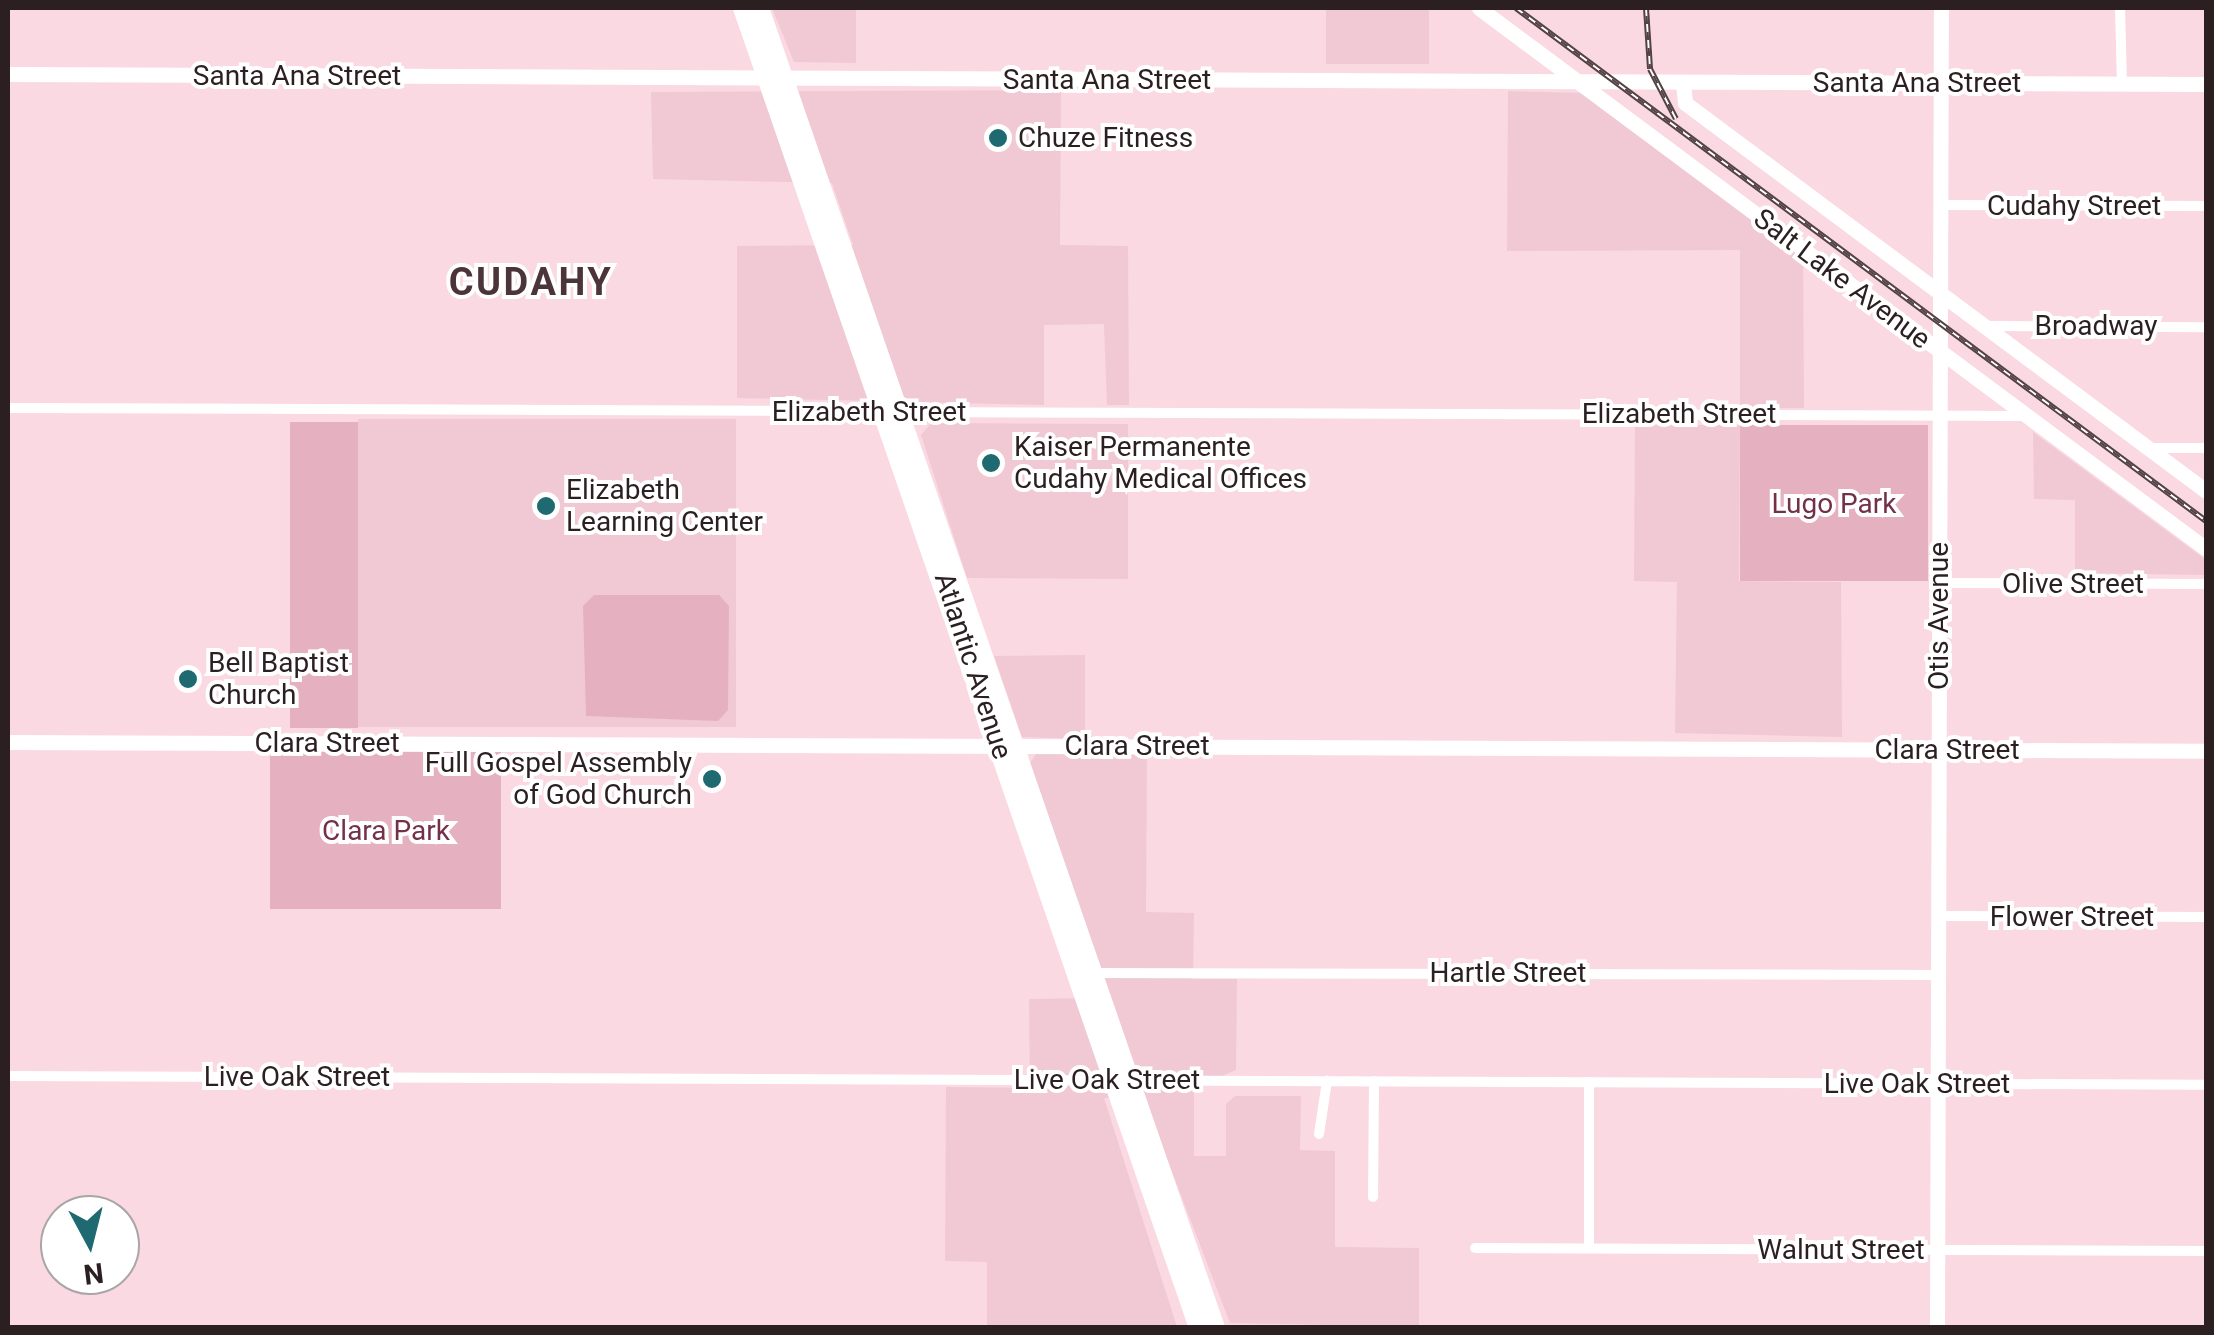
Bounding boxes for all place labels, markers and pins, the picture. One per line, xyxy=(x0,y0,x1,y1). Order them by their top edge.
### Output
place label: Chuze Fitness xyxy=(1018,121,1193,155)
marker: Chuze Fitness xyxy=(987,127,1009,149)
place label: Kaiser Permanente Cudahy Medical Offices xyxy=(1014,430,1307,496)
marker: Kaiser Permanente Cudahy Medical Offices xyxy=(978,450,1004,476)
place label: Elizabeth Learning Center xyxy=(566,473,763,539)
marker: Elizabeth Learning Center xyxy=(535,495,557,517)
place label: Bell Baptist Church xyxy=(208,646,349,712)
marker: Bell Baptist Church xyxy=(177,668,199,690)
place label: Full Gospel Assembly of God Church xyxy=(425,746,692,812)
marker: Full Gospel Assembly of God Church xyxy=(701,768,723,790)

